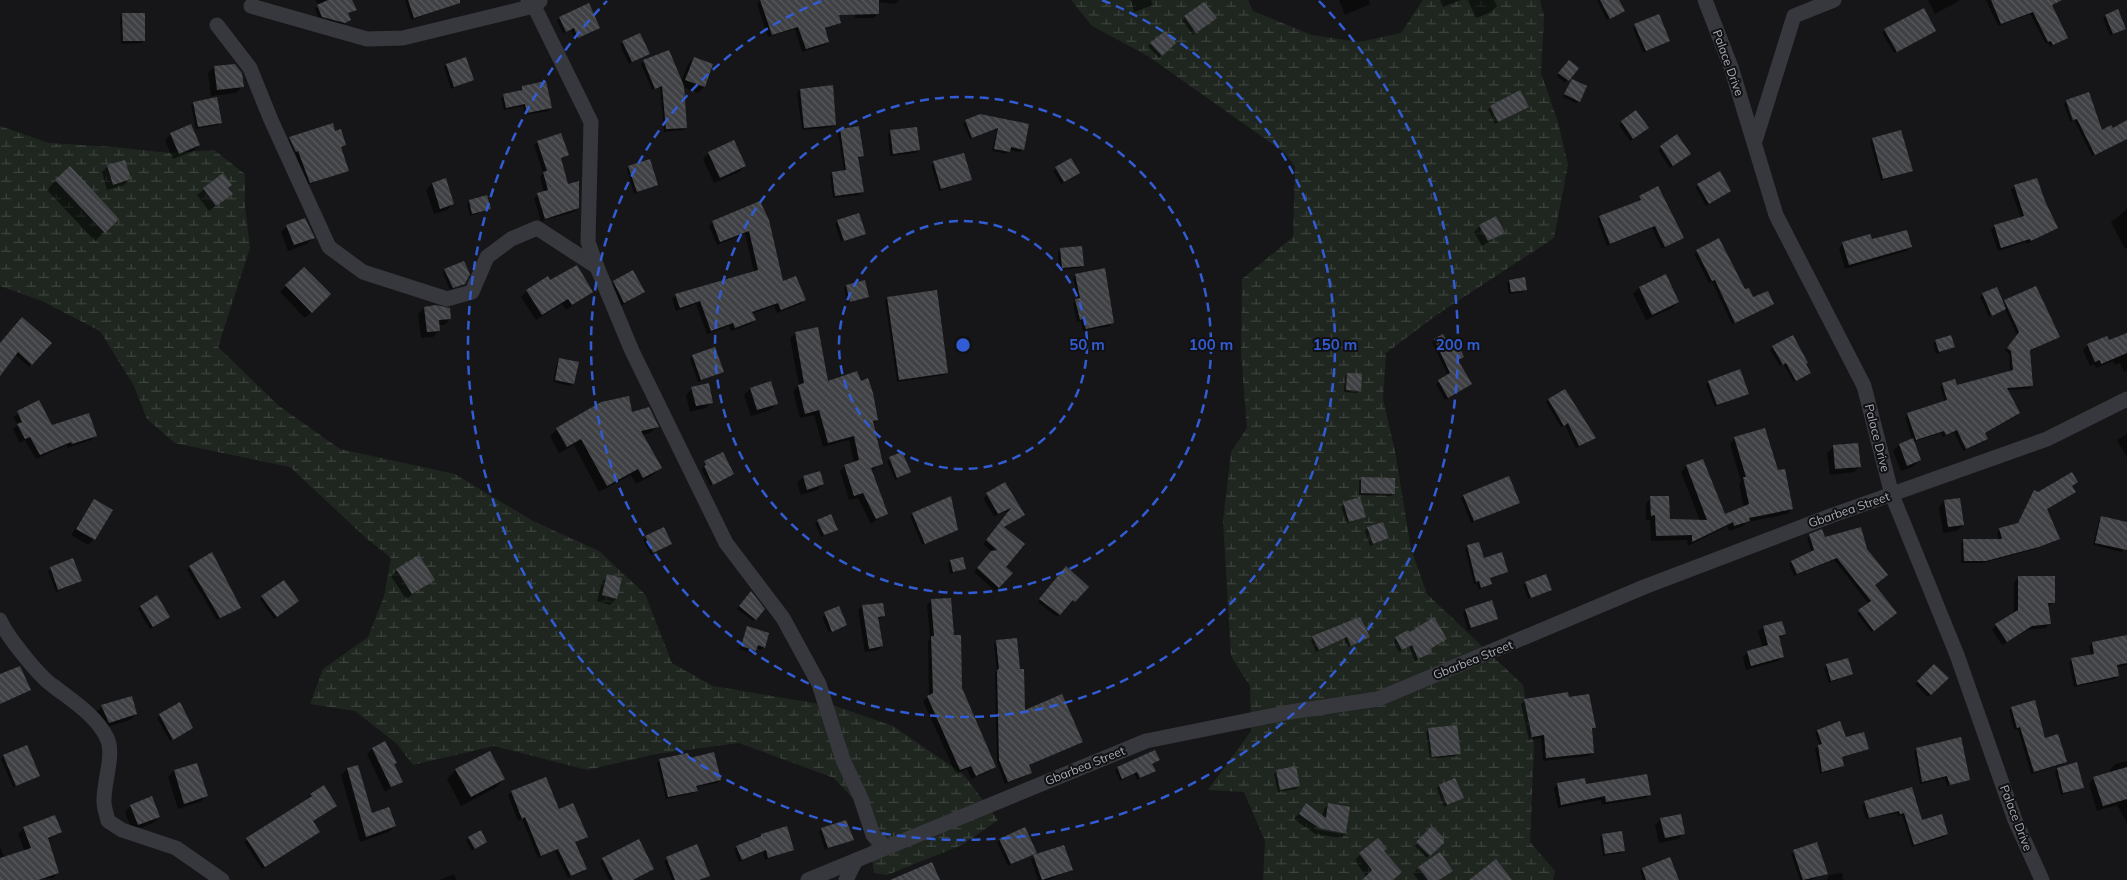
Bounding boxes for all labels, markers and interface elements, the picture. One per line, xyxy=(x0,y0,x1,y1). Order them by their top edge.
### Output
street label: Palace Drive xyxy=(1710,28,1747,98)
text: 50 m xyxy=(1069,335,1105,354)
text: 100 m xyxy=(1189,335,1233,354)
text: 150 m xyxy=(1313,335,1357,354)
text: 200 m xyxy=(1436,335,1480,354)
centre of rings xyxy=(954,336,972,354)
street label: Palace Drive xyxy=(1862,402,1893,473)
street label: Gbarbea Street xyxy=(1806,489,1891,530)
street label: Gbarbea Street xyxy=(1431,637,1515,682)
street label: Gbarbea Street xyxy=(1043,743,1127,788)
street label: Palace Drive xyxy=(1997,783,2036,853)

